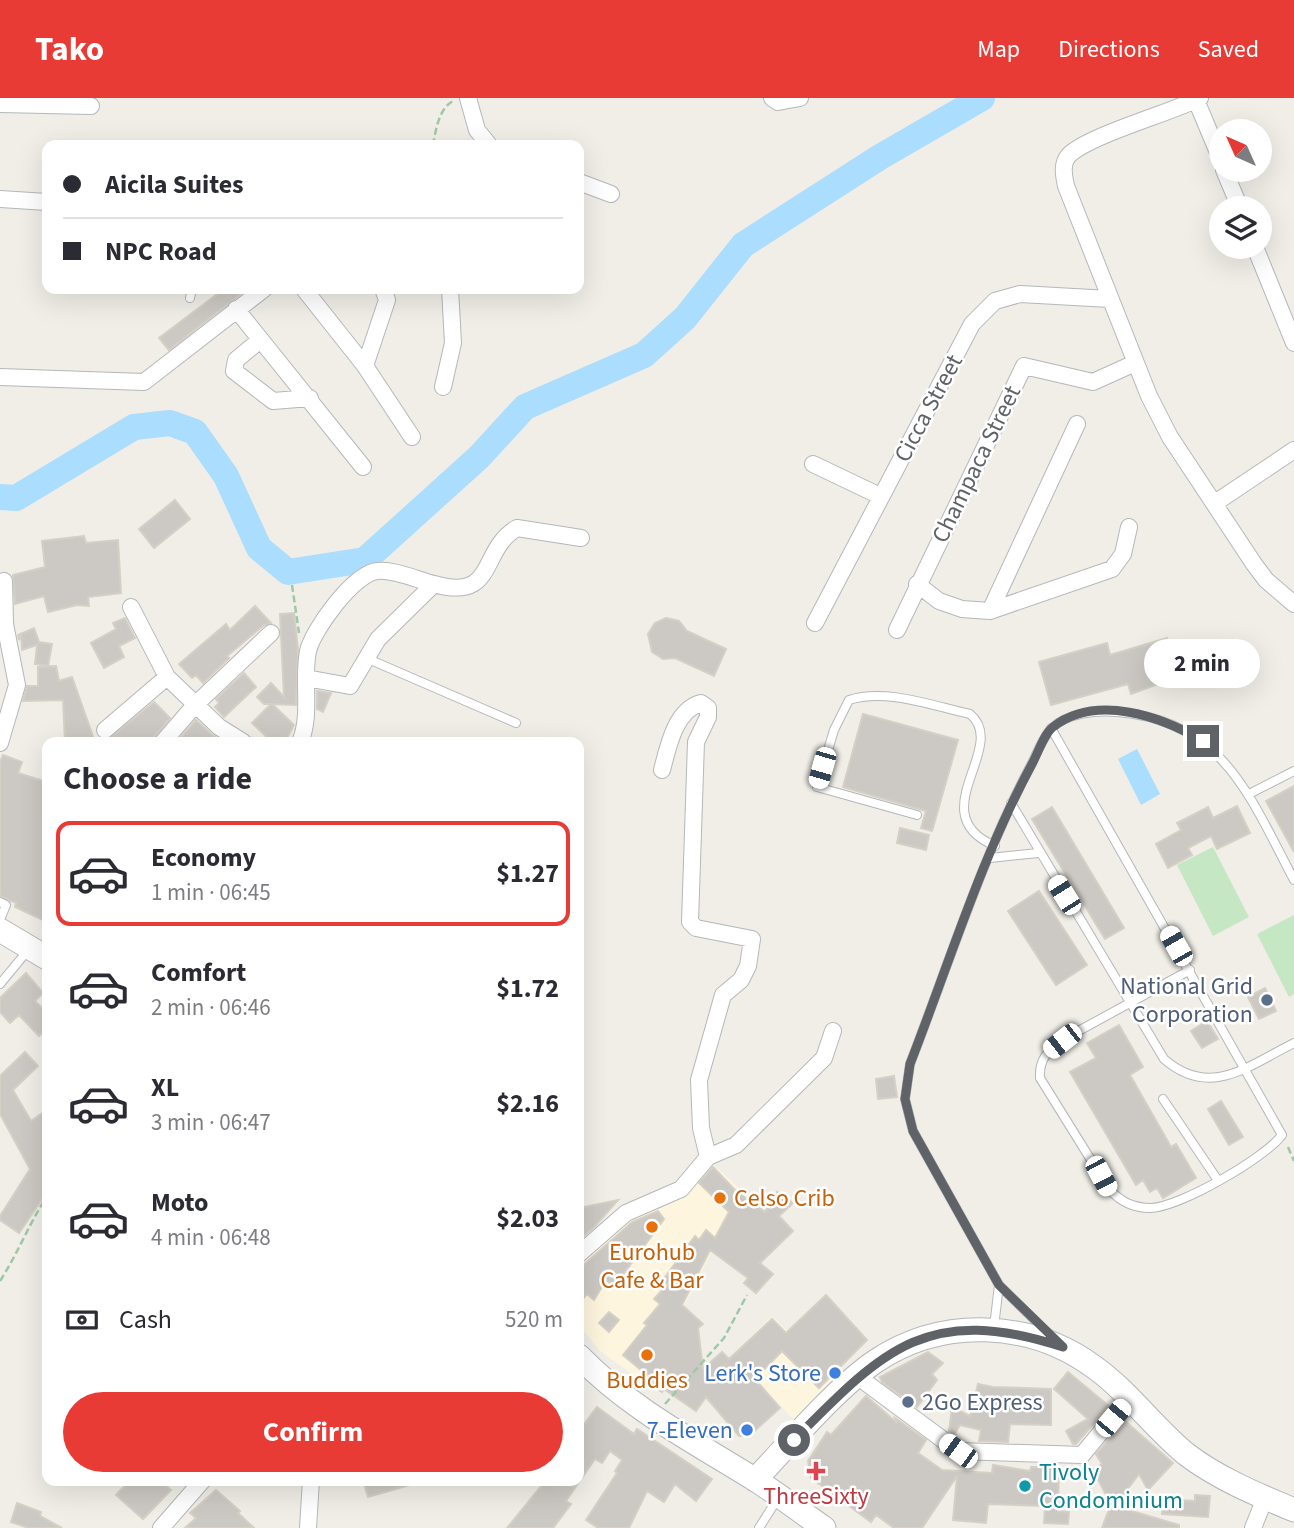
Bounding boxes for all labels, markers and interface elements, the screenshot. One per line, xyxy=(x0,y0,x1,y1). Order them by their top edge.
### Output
text: Tako xyxy=(35,26,104,73)
text: Map xyxy=(977,32,1020,67)
text: Directions xyxy=(1058,32,1160,67)
text: Saved xyxy=(1198,32,1259,67)
north arrow xyxy=(1209,119,1272,182)
map controls xyxy=(1209,119,1272,259)
text: Aicila Suites xyxy=(105,166,244,203)
button: layers xyxy=(1209,196,1272,259)
text: NPC Road xyxy=(105,233,217,270)
street label: Cicca Street xyxy=(885,348,972,468)
street label: Champaca Street xyxy=(923,379,1030,549)
callout: 2 min xyxy=(1145,640,1261,688)
text: 2 min xyxy=(1174,647,1230,680)
route end xyxy=(1187,725,1219,757)
car xyxy=(807,745,838,791)
text: Choose a ride xyxy=(63,756,252,802)
text: Economy xyxy=(151,839,256,876)
icon: car xyxy=(67,842,130,905)
text: $1.27 xyxy=(496,855,559,892)
car xyxy=(1044,872,1085,918)
text: 1 min · 06:45 xyxy=(151,876,271,909)
car xyxy=(1157,923,1196,969)
text: Comfort xyxy=(151,954,246,991)
icon: car xyxy=(67,957,130,1020)
place label: National Grid Corporation xyxy=(1120,969,1253,1032)
text: $1.72 xyxy=(496,970,559,1007)
text: 2 min · 06:46 xyxy=(151,991,271,1024)
marker: National Grid Corporation xyxy=(1259,992,1275,1008)
car xyxy=(1039,1020,1086,1062)
text: XL xyxy=(151,1069,179,1106)
icon: car xyxy=(67,1072,130,1135)
text: $2.16 xyxy=(496,1085,559,1122)
text: 3 min · 06:47 xyxy=(151,1106,271,1139)
car xyxy=(1082,1153,1121,1199)
place label: Celso Crib xyxy=(734,1181,835,1216)
text: Moto xyxy=(151,1184,208,1221)
icon: car xyxy=(67,1187,130,1250)
marker: Celso Crib xyxy=(712,1190,728,1206)
text: $2.03 xyxy=(496,1200,559,1237)
marker: Eurohub Cafe & Bar xyxy=(644,1219,660,1235)
text: 4 min · 06:48 xyxy=(151,1221,271,1254)
place label: Eurohub Cafe & Bar xyxy=(600,1235,704,1298)
icon: cash xyxy=(63,1301,101,1339)
text: Cash xyxy=(119,1301,172,1338)
text: 520 m xyxy=(505,1303,563,1336)
marker: Buddies xyxy=(639,1347,655,1363)
place label: Lerk's Store xyxy=(704,1356,821,1391)
place label: Buddies xyxy=(606,1363,688,1398)
marker: Lerk's Store xyxy=(827,1365,843,1381)
place label: 2Go Express xyxy=(922,1385,1043,1420)
button: Confirm xyxy=(63,1392,563,1472)
marker: 2Go Express xyxy=(900,1394,916,1410)
car xyxy=(1092,1395,1135,1441)
place label: 7-Eleven xyxy=(647,1413,733,1448)
marker: 7-Eleven xyxy=(739,1422,755,1438)
route start xyxy=(778,1424,810,1456)
car xyxy=(935,1430,982,1472)
place label: Tivoly Condominium xyxy=(1039,1455,1183,1518)
marker: ThreeSixty xyxy=(808,1463,824,1479)
marker: Tivoly Condominium xyxy=(1017,1478,1033,1494)
place label: ThreeSixty xyxy=(763,1479,869,1514)

